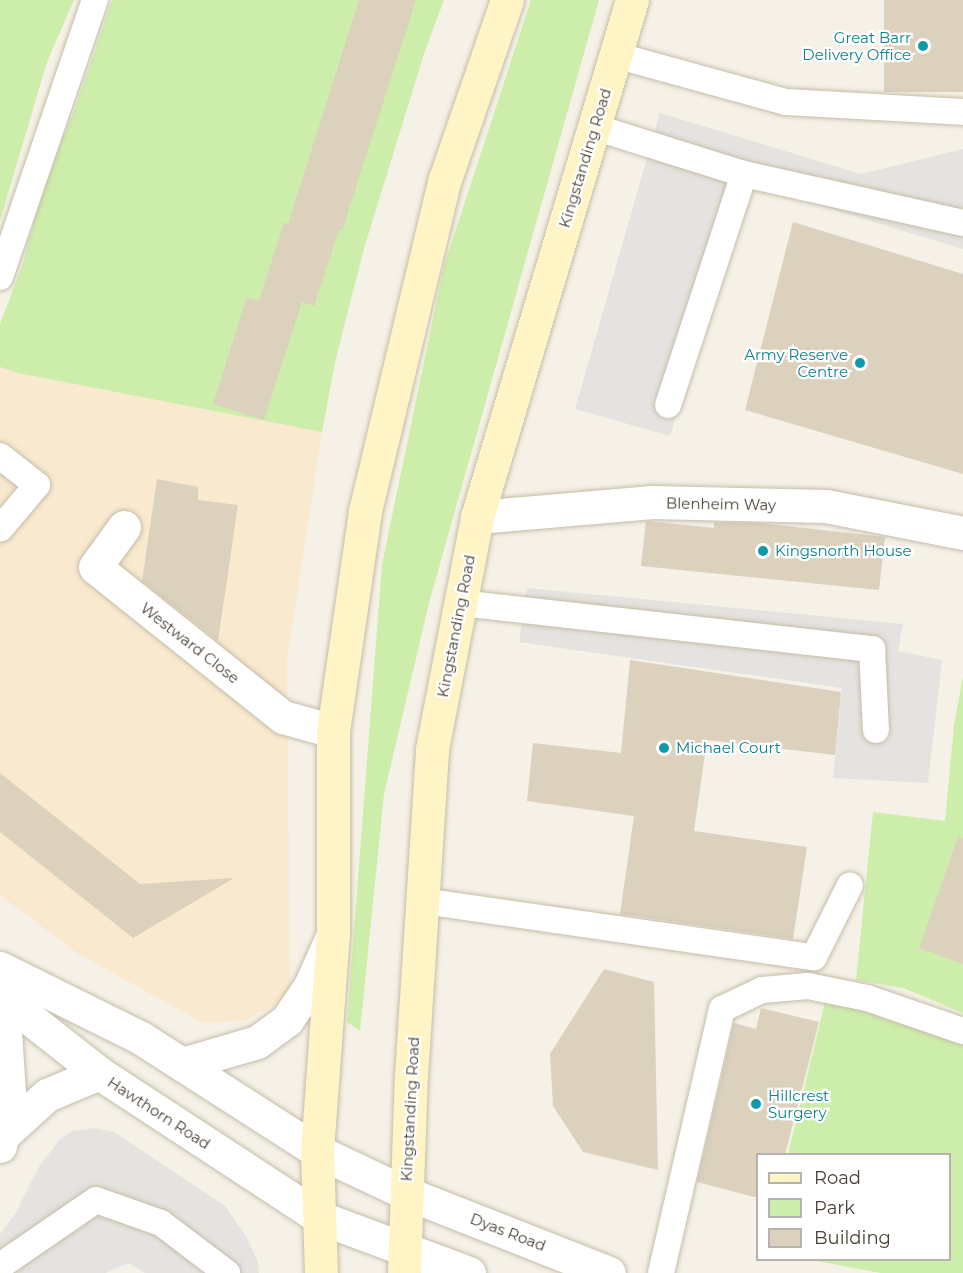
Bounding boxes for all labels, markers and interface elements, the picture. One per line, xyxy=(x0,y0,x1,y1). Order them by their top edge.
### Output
place label: Great Barr Delivery Office xyxy=(802,28,911,63)
marker: Great Barr Delivery Office xyxy=(916,39,930,53)
street label: Kingstanding Road xyxy=(555,86,615,230)
place label: Army Reserve Centre xyxy=(744,345,848,380)
marker: Army Reserve Centre xyxy=(853,356,867,370)
street label: Blenheim Way xyxy=(666,494,776,514)
place label: Kingsnorth House xyxy=(775,542,911,560)
marker: Kingsnorth House xyxy=(756,544,770,558)
street label: Kingstanding Road xyxy=(433,553,479,699)
street label: Westward Close xyxy=(137,599,243,687)
place label: Michael Court xyxy=(676,739,781,757)
marker: Michael Court xyxy=(657,741,671,755)
street label: Kingstanding Road xyxy=(397,1036,423,1182)
street label: Hawthorn Road xyxy=(104,1073,214,1153)
place label: Hillcrest Surgery xyxy=(768,1086,829,1121)
marker: Hillcrest Surgery xyxy=(749,1097,763,1111)
legend xyxy=(756,1153,951,1261)
text: Road xyxy=(814,1167,861,1189)
text: Park xyxy=(814,1197,855,1219)
street label: Dyas Road xyxy=(468,1209,548,1255)
text: Building xyxy=(814,1227,891,1249)

